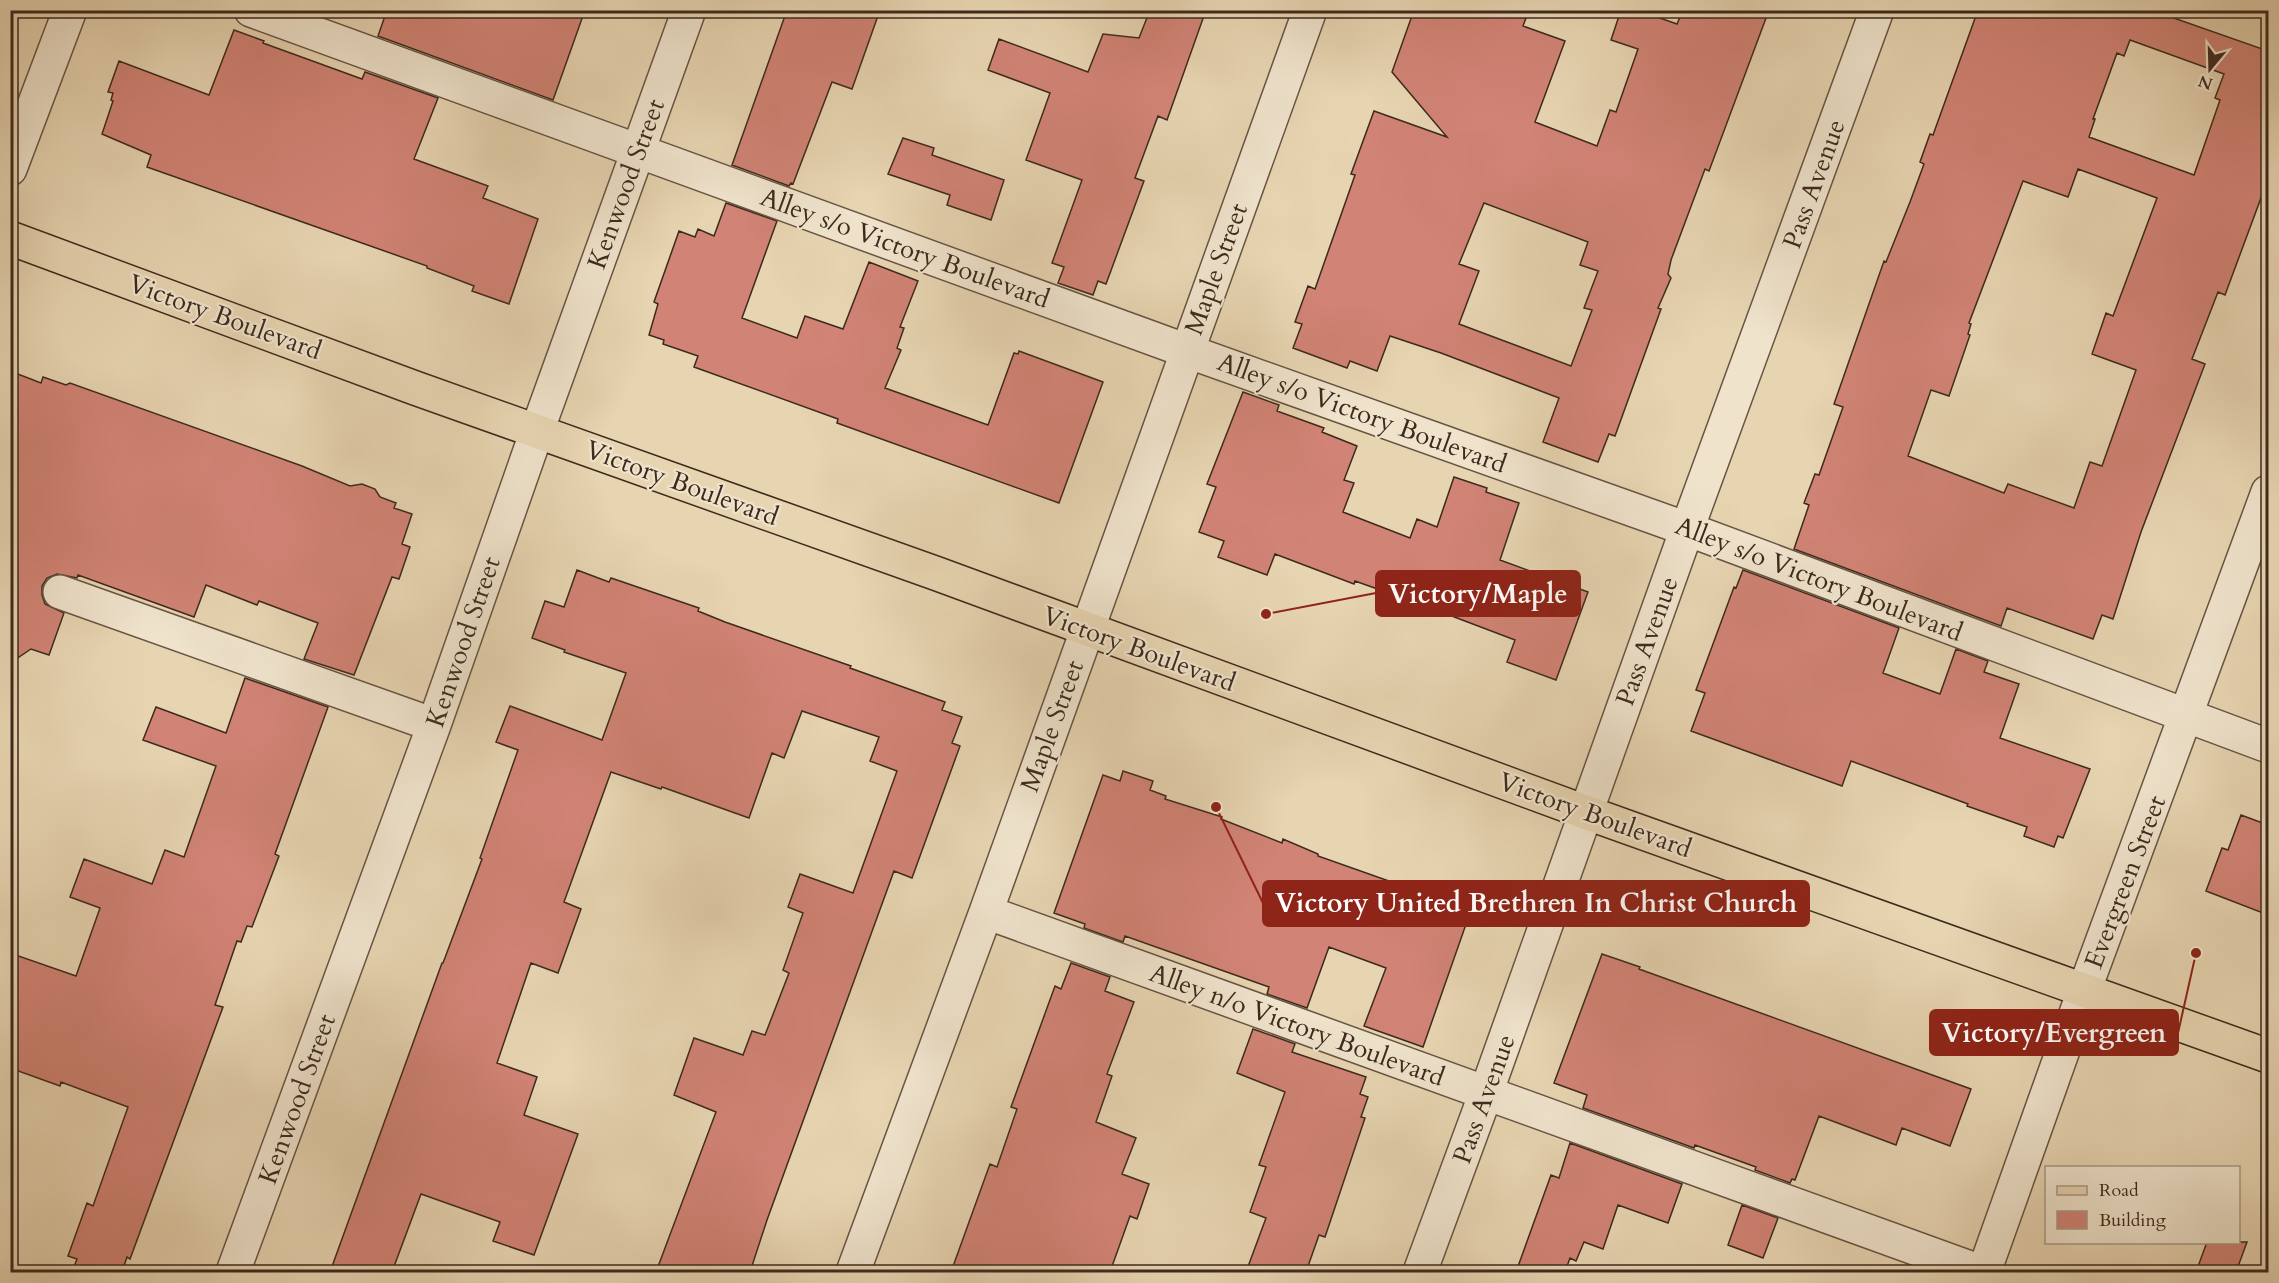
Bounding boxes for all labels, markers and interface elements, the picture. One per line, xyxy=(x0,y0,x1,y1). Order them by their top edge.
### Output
north arrow xyxy=(2180,39,2240,99)
text: N xyxy=(2195,70,2216,95)
street label: Kenwood Street xyxy=(579,94,673,274)
street label: Pass Avenue xyxy=(1774,114,1854,254)
street label: Alley s/o Victory Boulevard xyxy=(756,179,1055,317)
street label: Maple Street xyxy=(1176,198,1256,340)
street label: Victory Boulevard xyxy=(124,266,326,368)
street label: Alley s/o Victory Boulevard xyxy=(1213,344,1512,482)
street label: Victory Boulevard xyxy=(581,432,783,534)
street label: Alley s/o Victory Boulevard xyxy=(1670,508,1968,650)
street label: Kenwood Street xyxy=(417,552,509,732)
callout: Victory/Maple xyxy=(1376,571,1580,616)
street label: Pass Avenue xyxy=(1607,571,1687,711)
text: Victory/Maple xyxy=(1388,576,1568,613)
street label: Victory Boulevard xyxy=(1038,598,1240,700)
street label: Maple Street xyxy=(1012,655,1092,797)
street label: Victory Boulevard xyxy=(1494,764,1696,866)
street label: Evergreen Street xyxy=(2076,791,2174,973)
callout: Victory United Brethren In Christ Church xyxy=(1263,881,1809,926)
text: Victory United Brethren In Christ Church xyxy=(1275,885,1797,922)
street label: Alley n/o Victory Boulevard xyxy=(1145,955,1449,1095)
street label: Kenwood Street xyxy=(250,1009,344,1189)
callout: Victory/Evergreen xyxy=(1930,1010,2178,1055)
text: Victory/Evergreen xyxy=(1942,1015,2167,1052)
street label: Pass Avenue xyxy=(1444,1029,1524,1169)
legend xyxy=(2045,1166,2240,1244)
text: Road xyxy=(2099,1178,2139,1203)
text: Building xyxy=(2099,1208,2167,1233)

